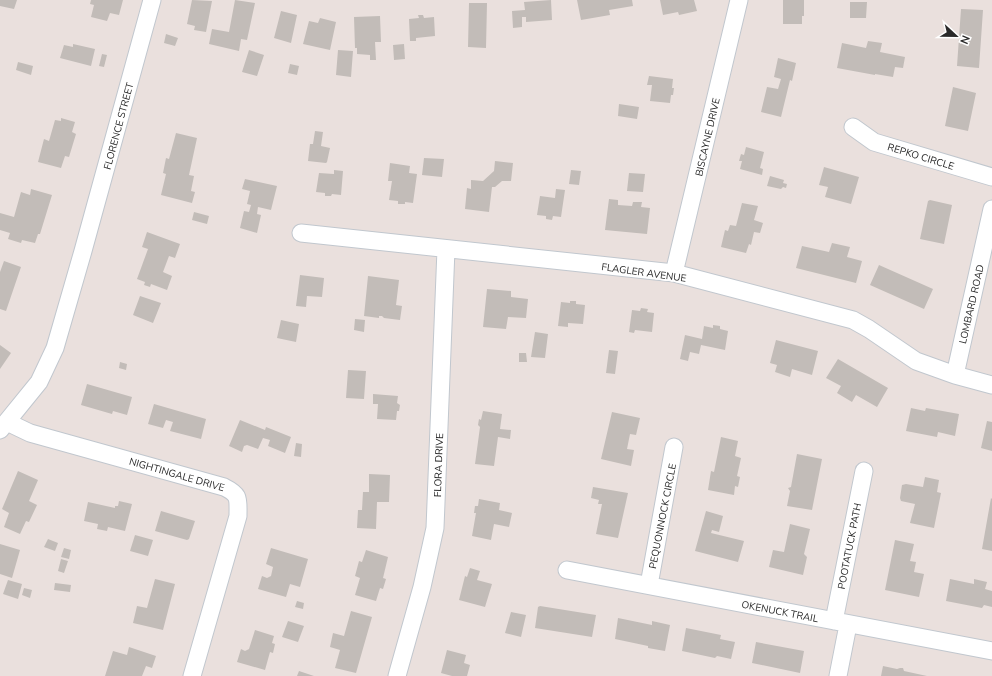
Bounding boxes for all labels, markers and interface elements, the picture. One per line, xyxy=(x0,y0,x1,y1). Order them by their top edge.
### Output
north arrow xyxy=(936,16,976,56)
text: N xyxy=(956,33,973,46)
street label: FLORENCE STREET xyxy=(101,81,137,171)
street label: BISCAYNE DRIVE xyxy=(692,97,724,178)
street label: REPKO CIRCLE xyxy=(886,140,956,174)
street label: FLAGLER AVENUE xyxy=(600,260,687,286)
street label: LOMBARD ROAD xyxy=(956,263,988,345)
street label: FLORA DRIVE xyxy=(431,433,447,497)
street label: NIGHTINGALE DRIVE xyxy=(127,455,226,495)
street label: PEQUONNOCK CIRCLE xyxy=(646,462,680,570)
street label: POOTATUCK PATH xyxy=(835,502,865,591)
street label: OKENUCK TRAIL xyxy=(740,598,820,626)

